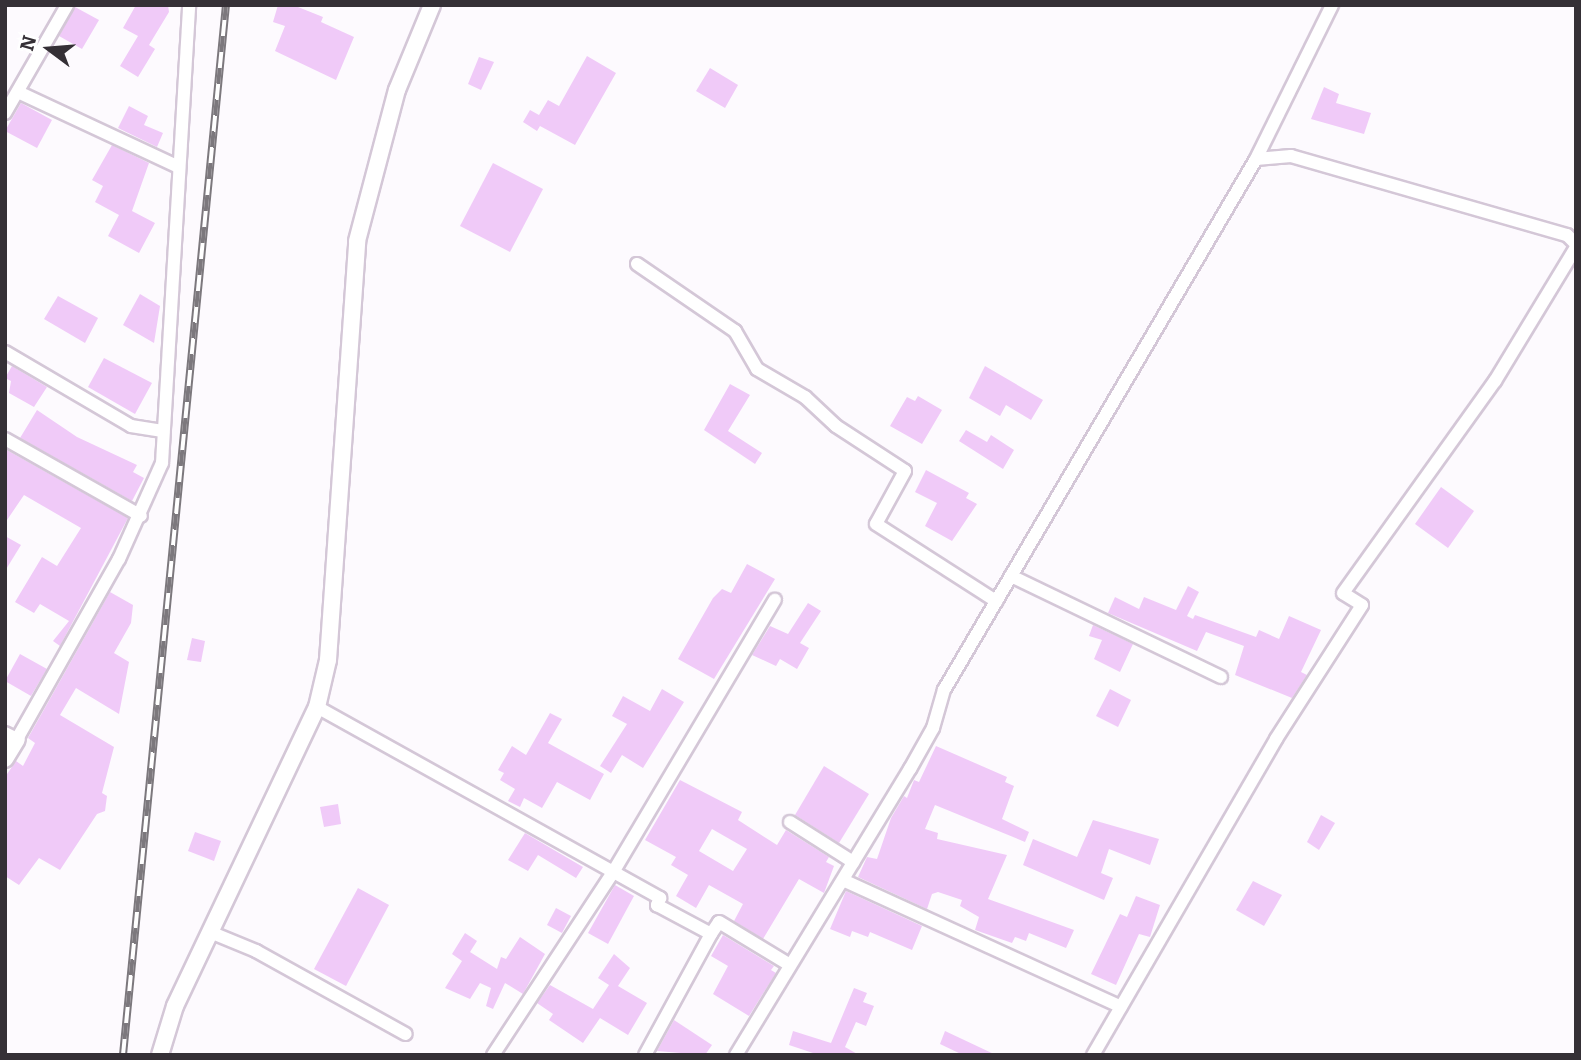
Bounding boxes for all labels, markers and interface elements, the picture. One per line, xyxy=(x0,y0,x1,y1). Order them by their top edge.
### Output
north arrow xyxy=(14,14,84,84)
text: N xyxy=(15,33,41,53)

